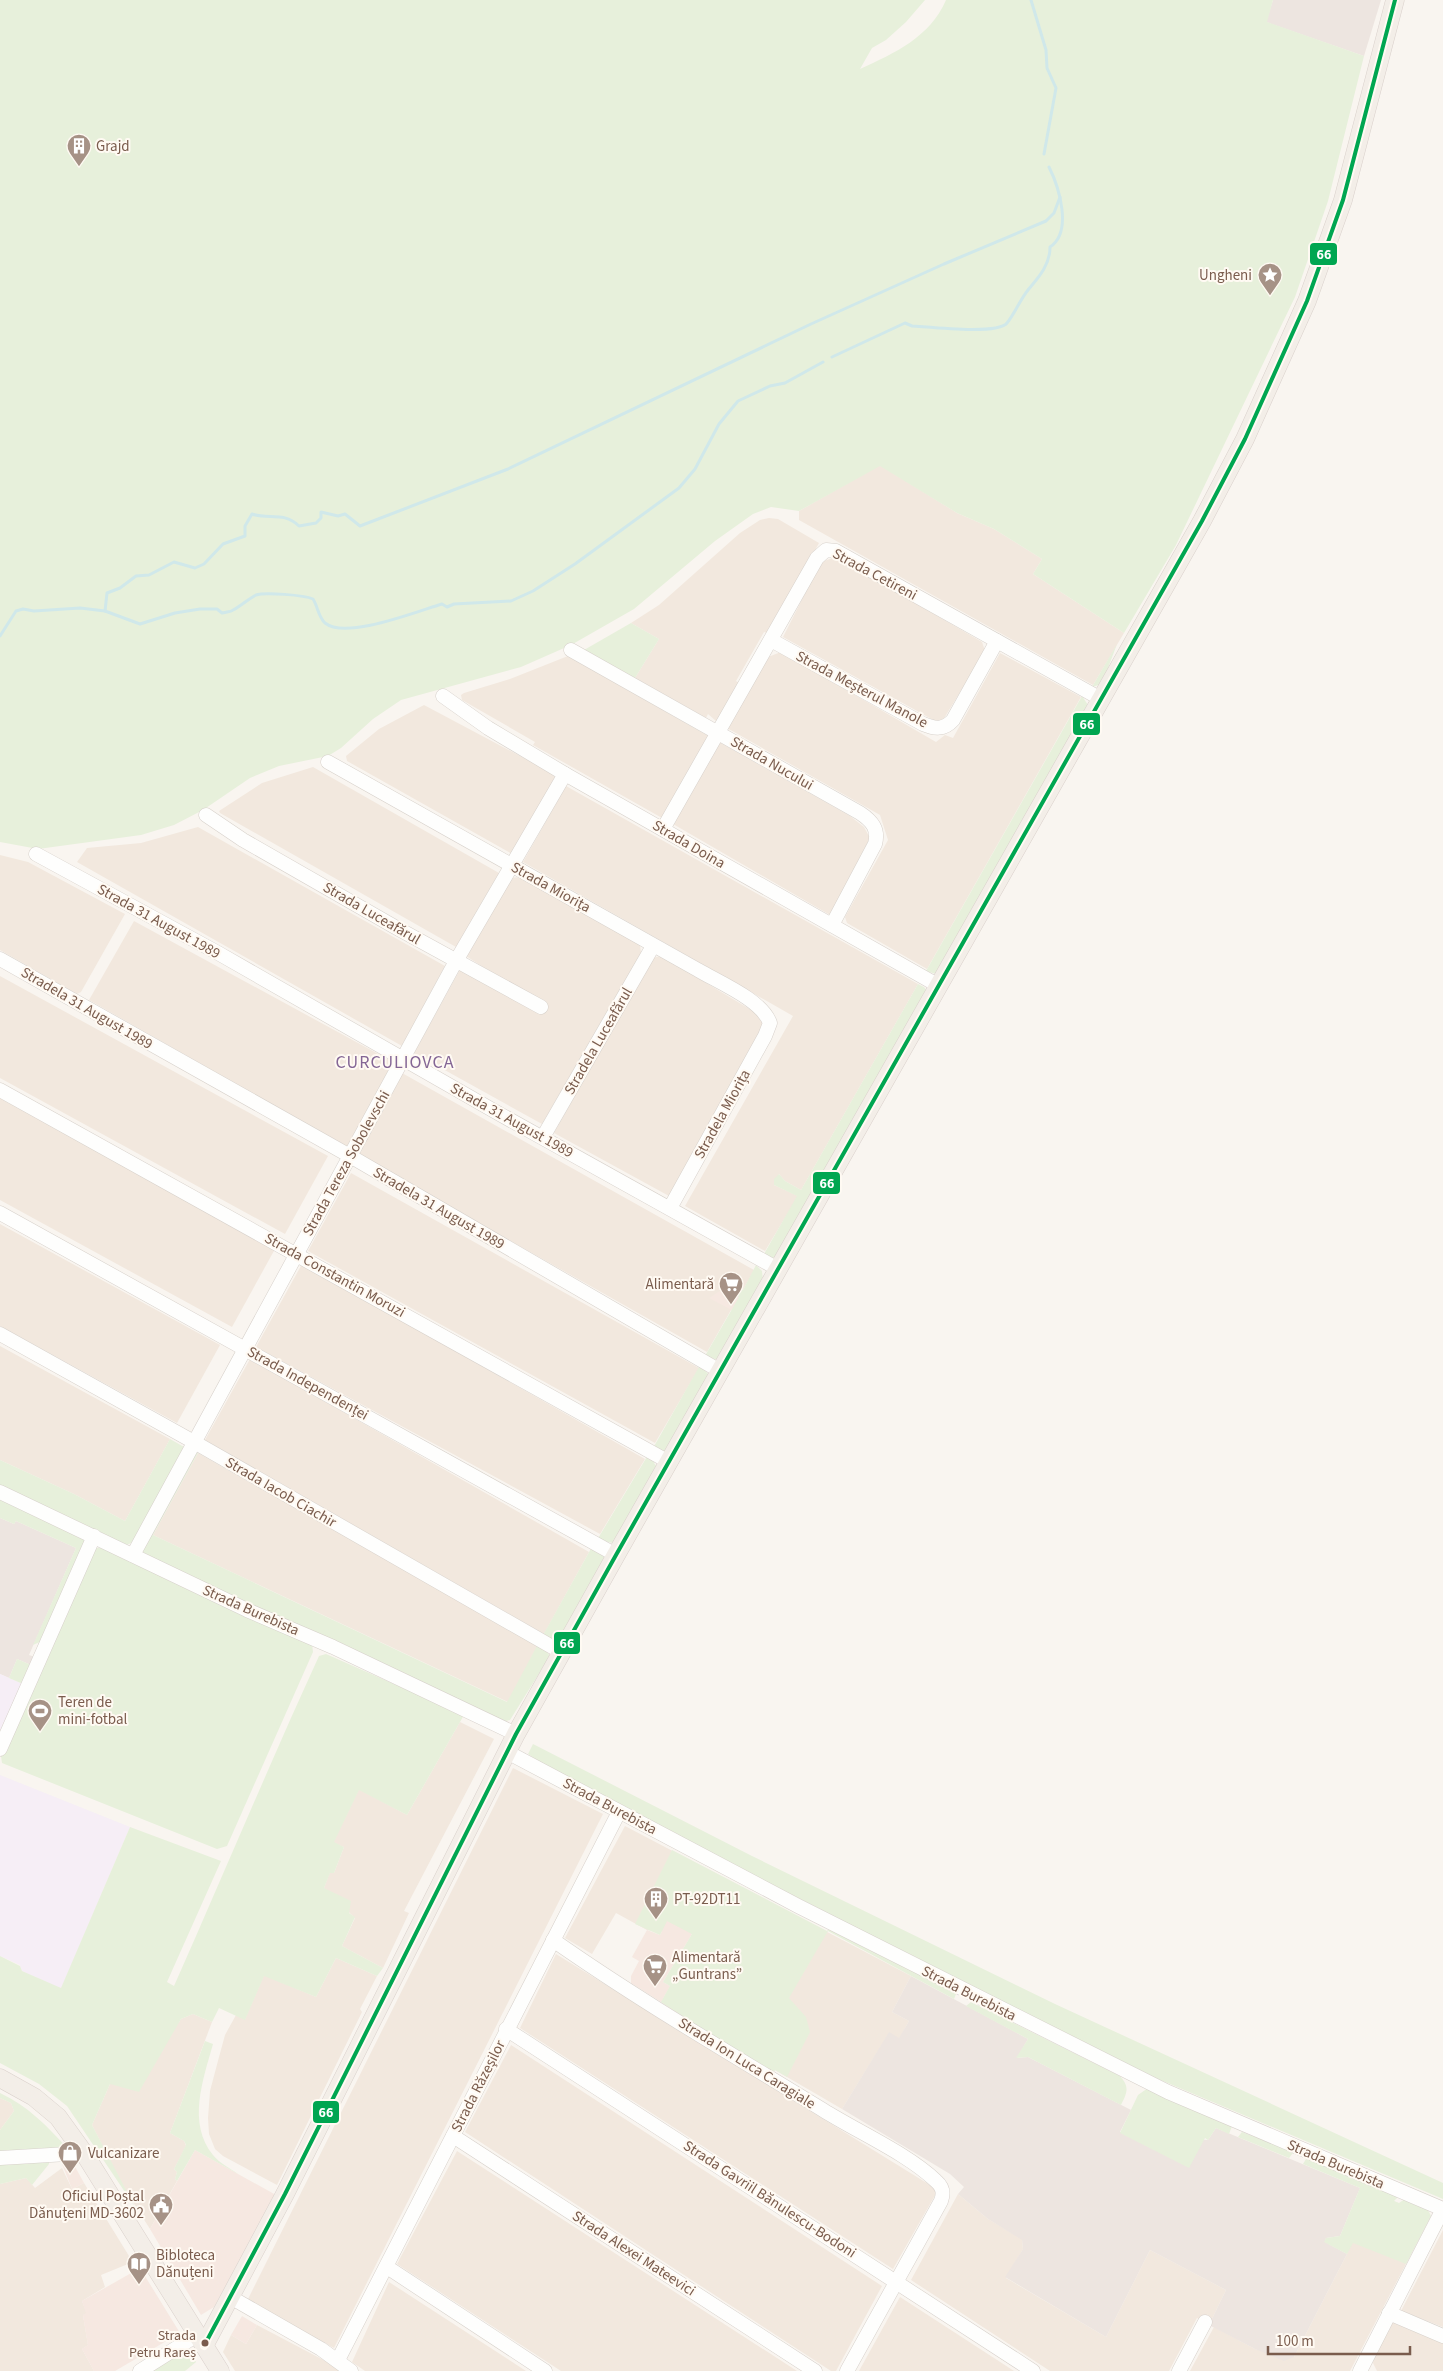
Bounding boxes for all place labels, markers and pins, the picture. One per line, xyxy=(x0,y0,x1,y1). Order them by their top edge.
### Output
building icon: Grajd xyxy=(66,133,92,167)
place label: Grajd xyxy=(96,136,130,157)
place icon: Ungheni xyxy=(1257,262,1283,296)
place label: Ungheni xyxy=(1199,265,1252,286)
supermarket icon: Alimentară xyxy=(718,1271,744,1305)
place label: Alimentară xyxy=(646,1274,714,1295)
place label: Teren de mini-fotbal xyxy=(58,1692,128,1730)
sports icon: Teren de mini-fotbal xyxy=(27,1698,53,1732)
building icon: PT-92DT11 xyxy=(643,1886,669,1920)
place label: PT-92DT11 xyxy=(674,1889,740,1910)
place label: Alimentară „Guntrans” xyxy=(672,1947,742,1985)
supermarket icon: Alimentară „Guntrans” xyxy=(642,1953,668,1987)
shop icon: Vulcanizare xyxy=(57,2140,83,2174)
place label: Vulcanizare xyxy=(88,2143,160,2164)
place label: Oficiul Poștal Dănuțeni MD-3602 xyxy=(29,2186,144,2224)
public building icon: Oficiul Poștal Dănuțeni MD-3602 xyxy=(148,2192,174,2226)
place label: Bibloteca Dănuțeni xyxy=(156,2245,215,2283)
library icon: Bibloteca Dănuțeni xyxy=(126,2251,152,2285)
place label: Strada Petru Rareș xyxy=(129,2326,196,2363)
marker: Strada Petru Rareș xyxy=(200,2338,210,2348)

